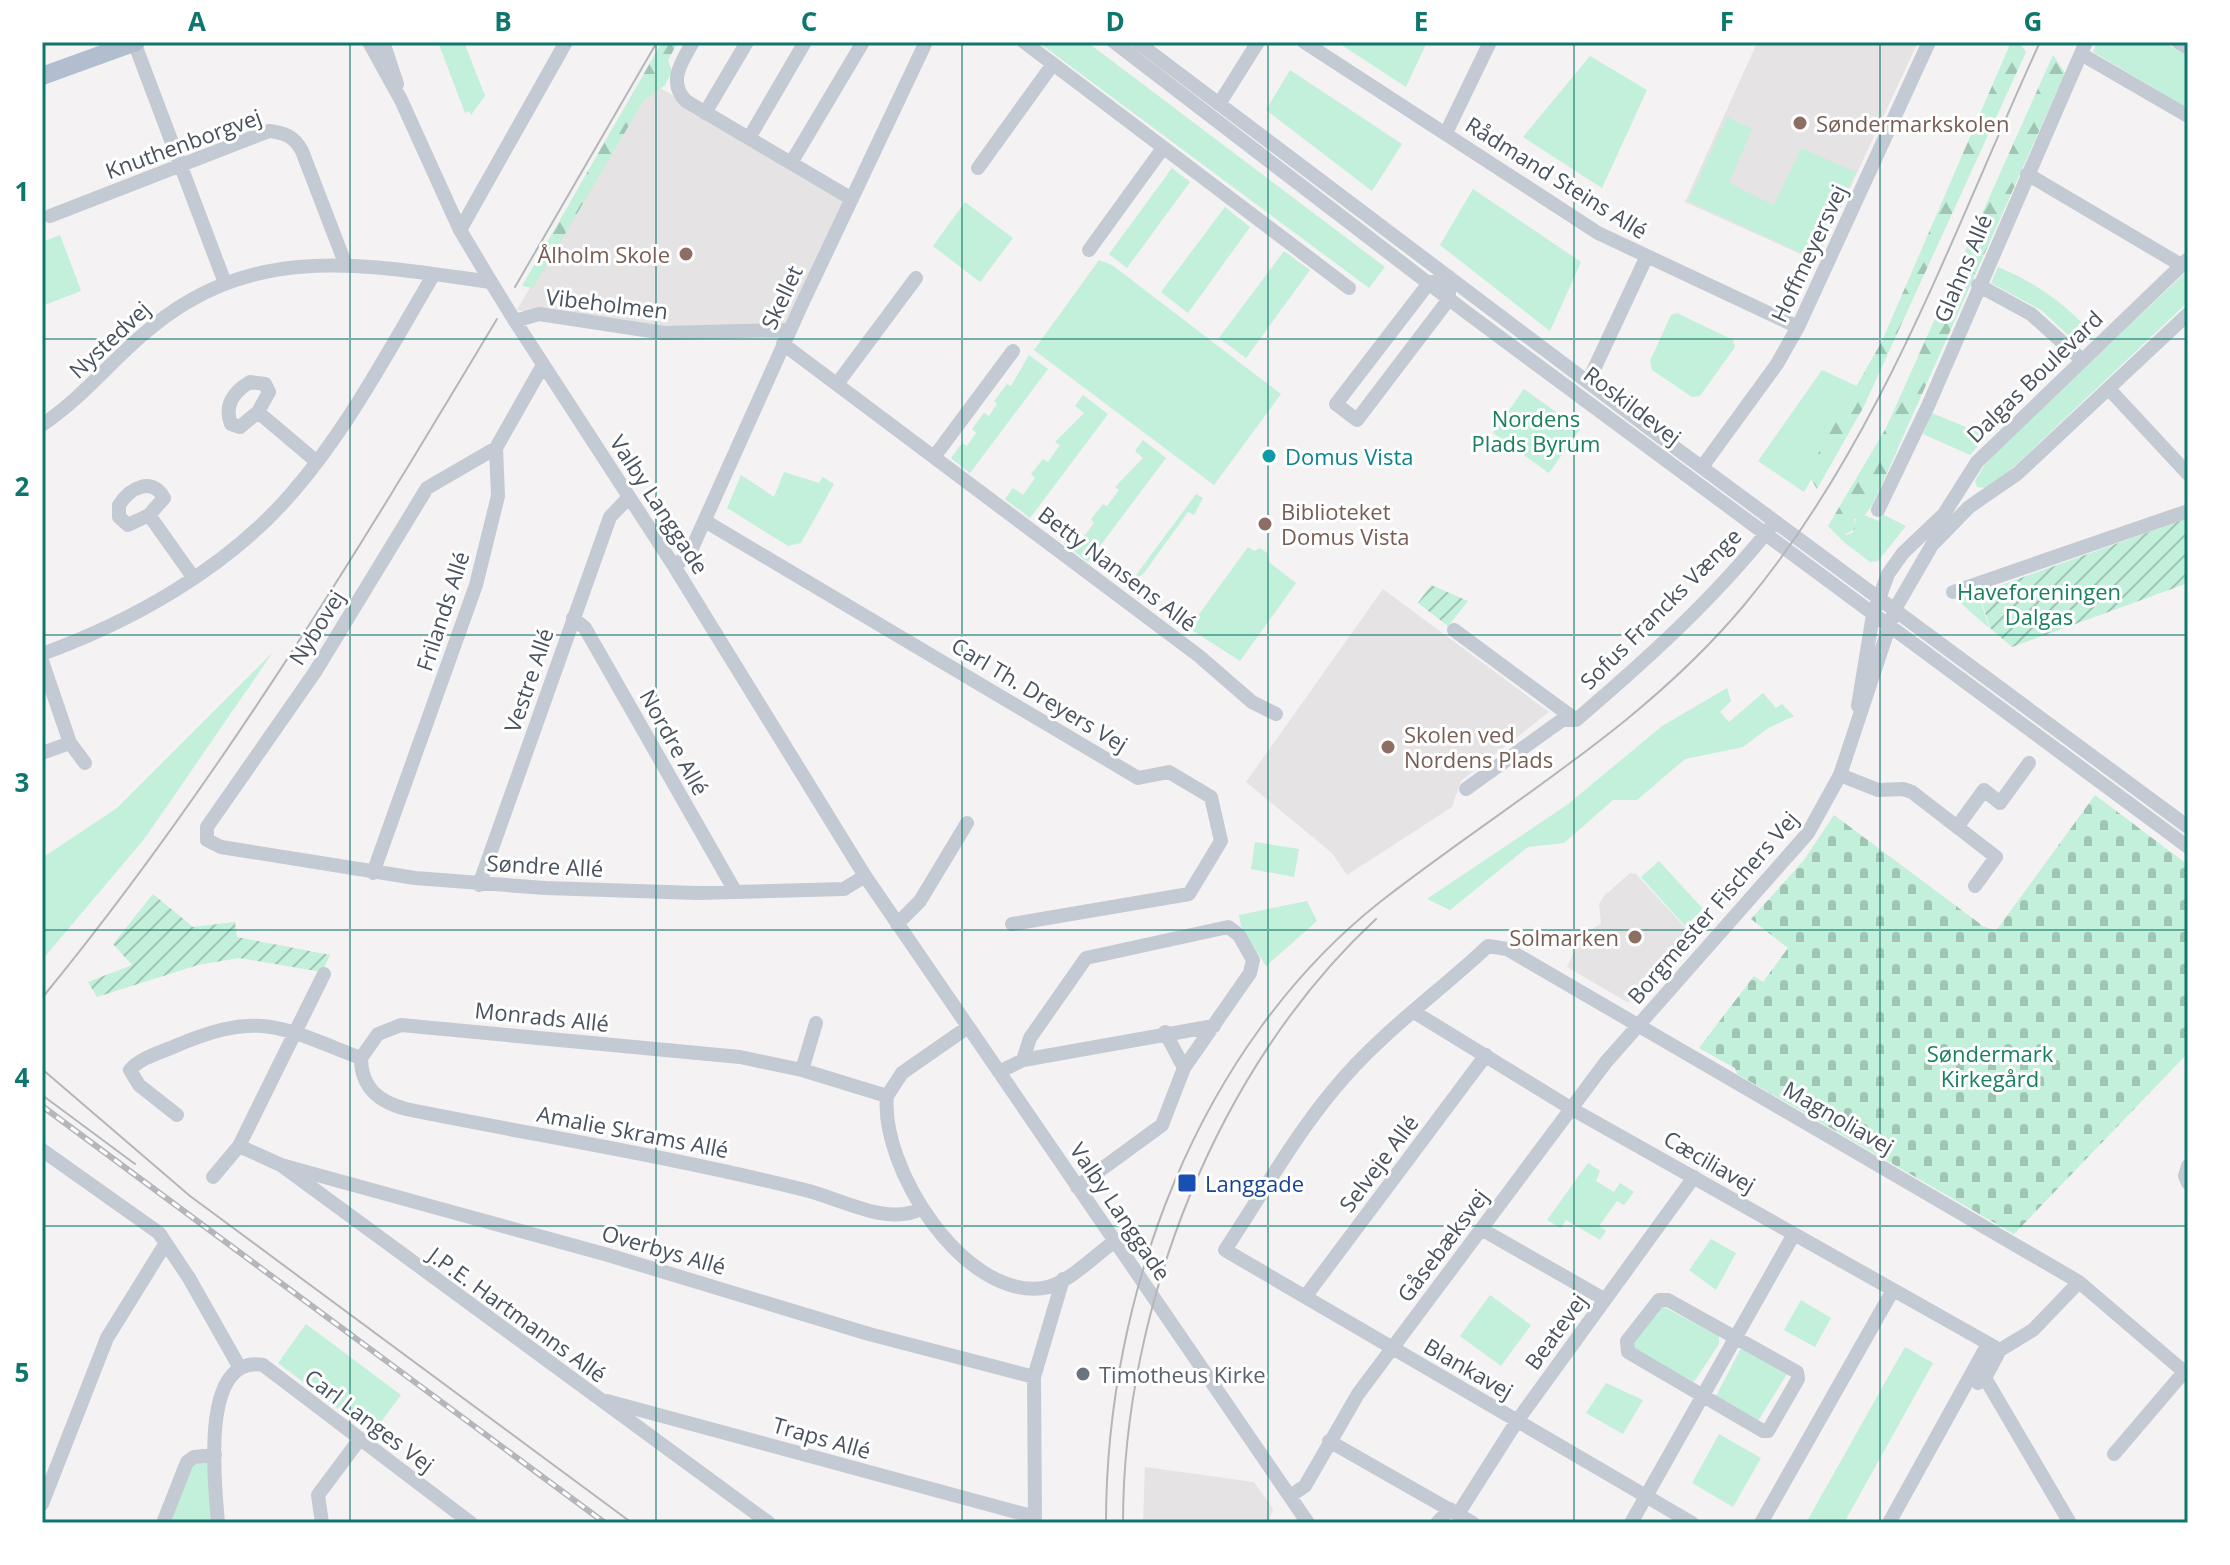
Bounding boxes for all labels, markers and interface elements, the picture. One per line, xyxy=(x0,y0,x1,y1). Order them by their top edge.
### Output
text: A xyxy=(188,3,206,39)
text: B xyxy=(494,3,512,39)
text: C xyxy=(801,3,817,39)
text: D xyxy=(1105,3,1125,39)
text: E xyxy=(1414,3,1428,39)
text: F xyxy=(1720,3,1734,39)
text: G xyxy=(2024,3,2042,39)
street label: Knuthenborgvej xyxy=(101,101,265,185)
place label: Søndermarkskolen xyxy=(1816,108,2009,138)
street label: Rådmand Steins Allé xyxy=(1460,109,1654,245)
marker: Søndermarkskolen xyxy=(1791,114,1809,132)
text: 1 xyxy=(15,173,29,209)
street label: Hoffmeyersvej xyxy=(1763,179,1853,327)
street label: Glahns Allé xyxy=(1926,210,1998,326)
place label: Ålholm Skole xyxy=(537,239,670,269)
marker: Ålholm Skole xyxy=(677,245,695,263)
street label: Skellet xyxy=(753,260,809,334)
street label: Vibeholmen xyxy=(544,281,670,325)
street label: Nystedvej xyxy=(62,294,156,384)
street label: Dalgas Boulevard xyxy=(1959,303,2109,449)
street label: Roskildevej xyxy=(1578,359,1688,451)
park label: Nordens Plads Byrum xyxy=(1472,403,1600,458)
street label: Valby Langgade xyxy=(604,429,716,579)
place label: Domus Vista xyxy=(1285,441,1413,471)
marker: Domus Vista xyxy=(1260,447,1278,465)
text: 2 xyxy=(15,468,30,504)
place label: Biblioteket Domus Vista xyxy=(1281,496,1409,551)
street label: Betty Nansens Allé xyxy=(1033,498,1203,638)
marker: Biblioteket Domus Vista xyxy=(1256,515,1274,533)
street label: Sofus Francks Vænge xyxy=(1573,521,1747,695)
street label: Frilands Allé xyxy=(409,547,475,675)
park label: Haveforeningen Dalgas xyxy=(1957,576,2121,631)
street label: Nybovej xyxy=(281,584,351,670)
street label: Vestre Allé xyxy=(496,624,560,736)
street label: Carl Th. Dreyers Vej xyxy=(946,630,1134,758)
street label: Nordre Allé xyxy=(634,684,716,800)
place label: Skolen ved Nordens Plads xyxy=(1404,719,1553,774)
marker: Skolen ved Nordens Plads xyxy=(1379,738,1397,756)
text: 3 xyxy=(15,764,29,800)
street label: Borgmester Fischers Vej xyxy=(1620,804,1804,1010)
street label: Søndre Allé xyxy=(486,847,604,883)
place label: Solmarken xyxy=(1509,922,1619,952)
marker: Solmarken xyxy=(1626,928,1644,946)
street label: Monrads Allé xyxy=(473,994,611,1038)
park label: Søndermark Kirkegård xyxy=(1927,1038,2054,1093)
text: 4 xyxy=(15,1059,30,1095)
street label: Magnoliavej xyxy=(1778,1073,1900,1161)
street label: Amalie Skrams Allé xyxy=(535,1098,731,1164)
street label: Selveje Allé xyxy=(1332,1108,1424,1218)
street label: Cæciliavej xyxy=(1659,1123,1761,1199)
street label: Valby Langgade xyxy=(1064,1136,1178,1286)
place label: Langgade xyxy=(1205,1168,1304,1198)
marker: Langgade xyxy=(1176,1172,1198,1194)
street label: Gåsebæksvej xyxy=(1390,1182,1494,1308)
street label: Overbys Allé xyxy=(599,1217,729,1281)
street label: J.P.E. Hartmanns Allé xyxy=(421,1238,613,1389)
street label: Beatevej xyxy=(1517,1287,1593,1375)
street label: Blankavej xyxy=(1419,1330,1519,1406)
text: 5 xyxy=(15,1354,29,1390)
place label: Timotheus Kirke xyxy=(1099,1359,1266,1389)
street label: Carl Langes Vej xyxy=(299,1361,441,1479)
marker: Timotheus Kirke xyxy=(1074,1365,1092,1383)
street label: Traps Allé xyxy=(770,1409,874,1465)

